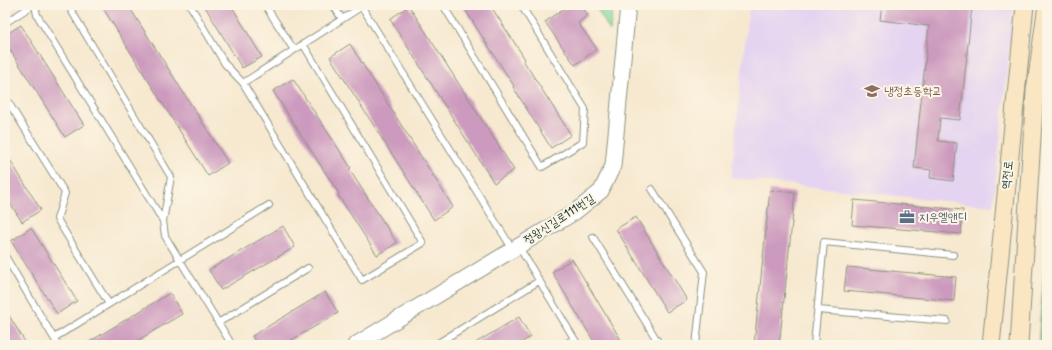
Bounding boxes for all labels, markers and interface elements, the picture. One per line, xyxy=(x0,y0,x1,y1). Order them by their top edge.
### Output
school or university icon: 냉정초등학교 xyxy=(863,82,881,100)
place label: 냉정초등학교 xyxy=(884,84,942,99)
street label: 역전로 xyxy=(999,160,1016,190)
street label: 정왕신길로111번길 xyxy=(521,191,598,248)
office icon: 지우엘앤디 xyxy=(898,208,916,226)
place label: 지우엘앤디 xyxy=(919,210,967,225)

